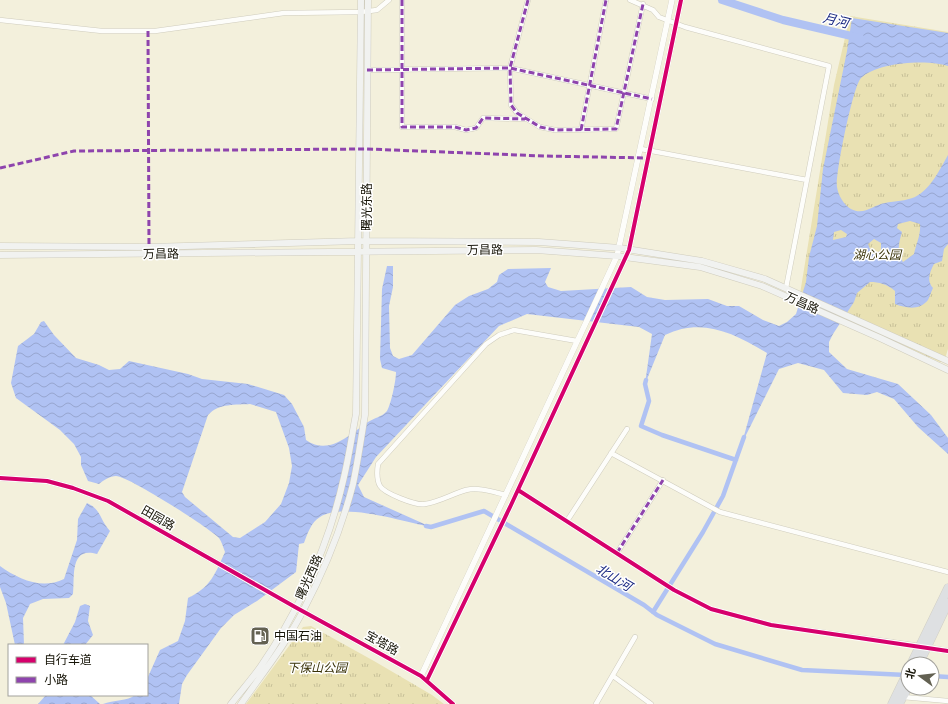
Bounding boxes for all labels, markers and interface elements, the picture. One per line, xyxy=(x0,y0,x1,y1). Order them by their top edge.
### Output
water label: 月河 xyxy=(821,10,853,32)
street label: 曙光东路 xyxy=(360,183,374,231)
street label: 万昌路 xyxy=(467,243,503,257)
street label: 万昌路 xyxy=(143,247,179,261)
park label: 湖心公园 xyxy=(853,248,903,262)
street label: 万昌路 xyxy=(783,289,821,317)
street label: 田园路 xyxy=(139,503,177,533)
street label: 曙光西路 xyxy=(293,552,325,602)
water label: 北山河 xyxy=(593,561,637,595)
fuel station icon: 中国石油 xyxy=(249,625,271,647)
street label: 宝塔路 xyxy=(363,628,401,658)
place label: 中国石油 xyxy=(274,629,322,643)
legend xyxy=(8,644,148,696)
text: 自行车道 xyxy=(44,653,92,667)
north arrow xyxy=(900,656,940,696)
park label: 下保山公园 xyxy=(287,661,349,675)
text: 北 xyxy=(903,667,918,680)
text: 小路 xyxy=(44,673,68,687)

